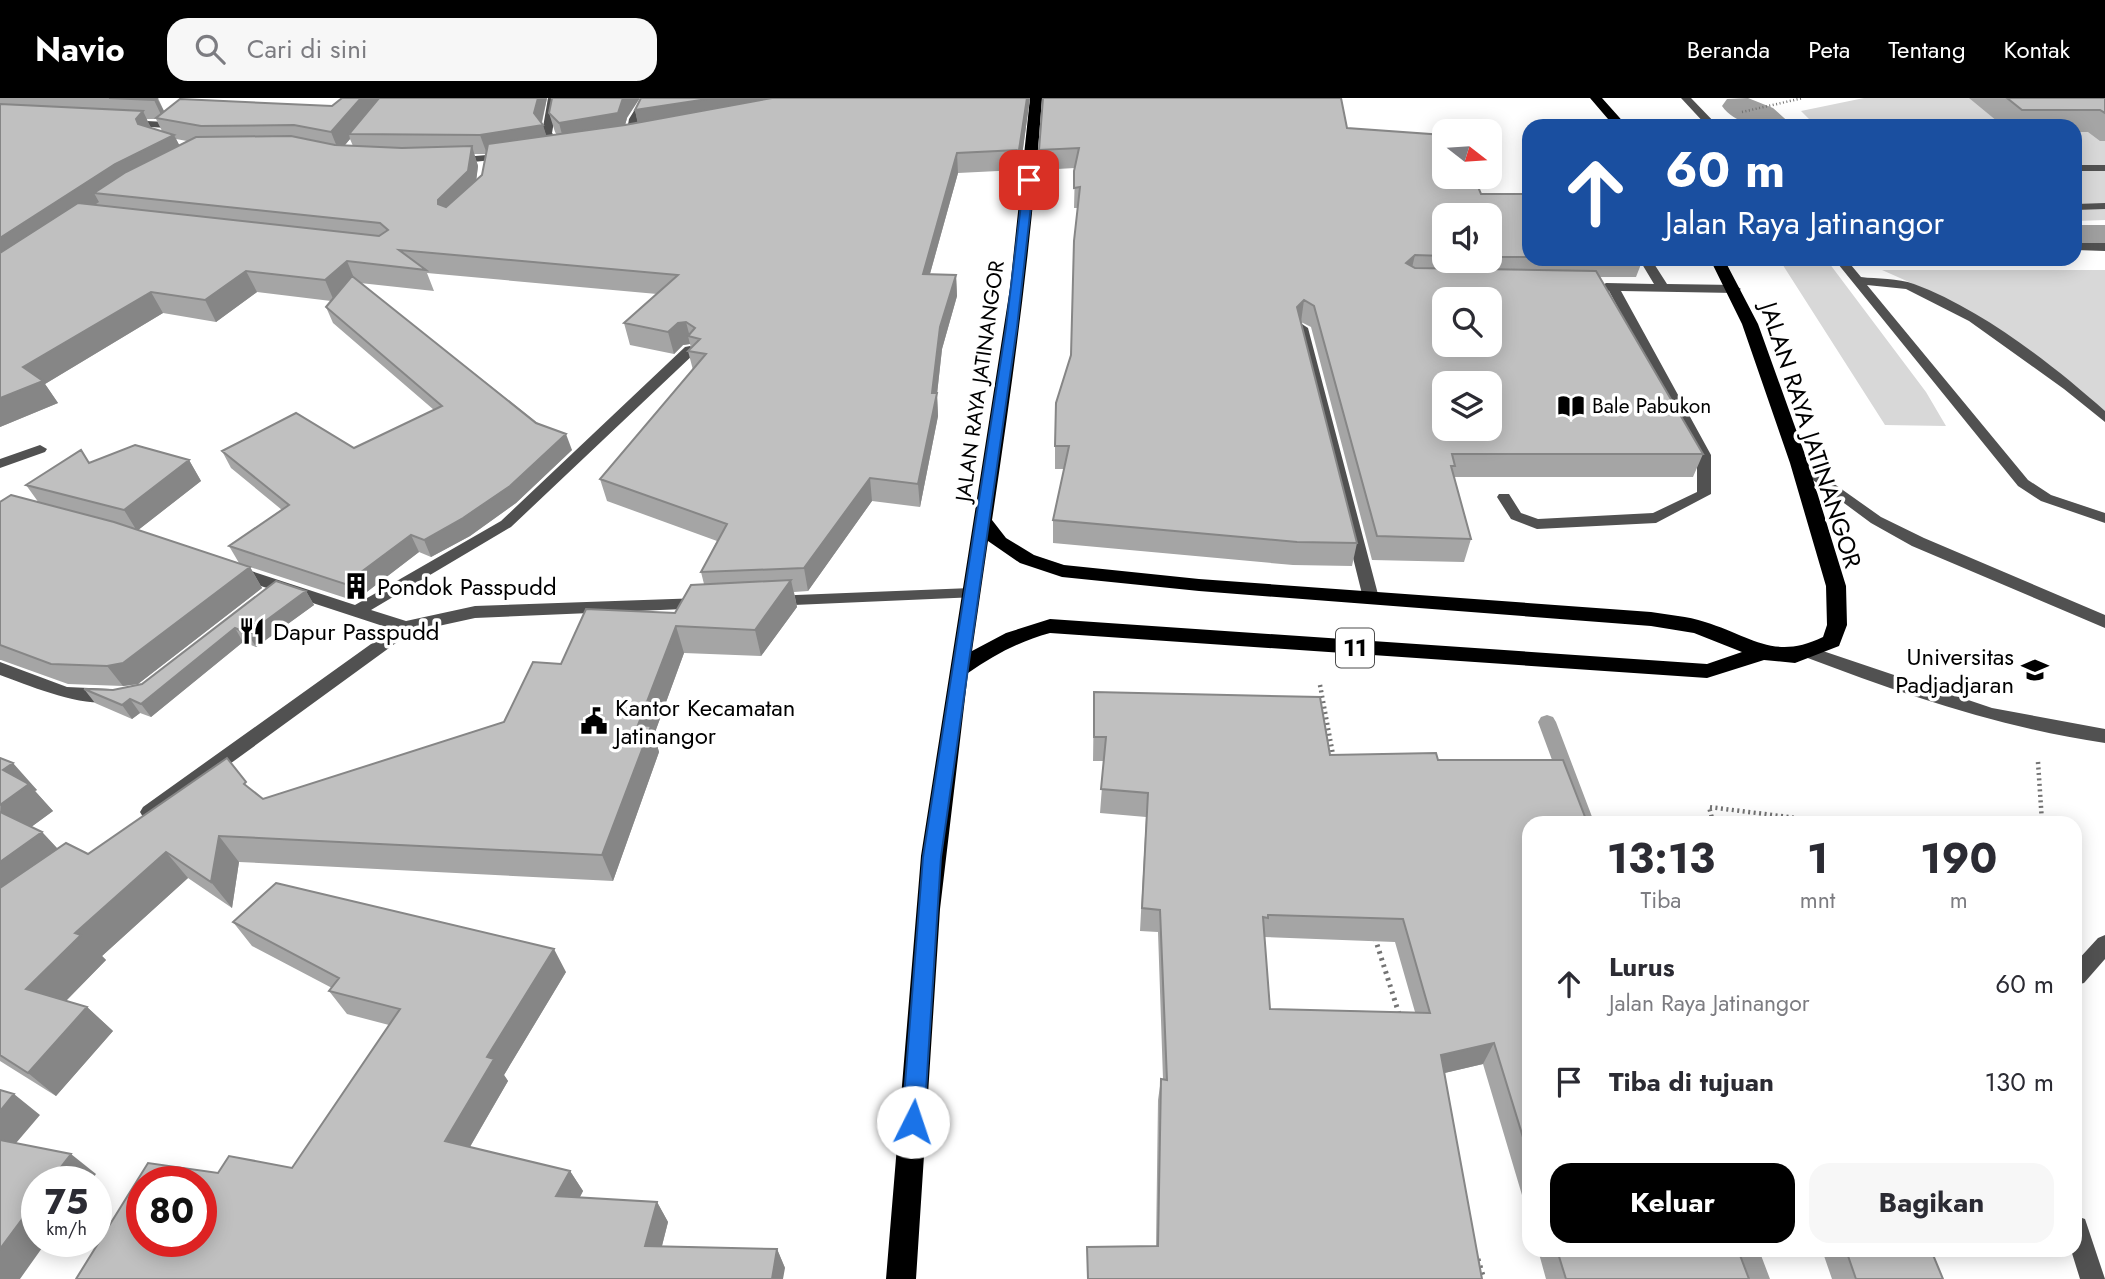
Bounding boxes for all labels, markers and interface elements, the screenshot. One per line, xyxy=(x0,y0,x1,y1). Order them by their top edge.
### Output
search box xyxy=(167,18,657,81)
text: Navio xyxy=(35,26,125,73)
icon: search xyxy=(191,30,229,68)
text: Cari di sini xyxy=(247,30,368,68)
text: Beranda xyxy=(1687,32,1770,67)
text: Peta xyxy=(1808,32,1850,67)
text: Tentang xyxy=(1888,32,1966,67)
text: Kontak xyxy=(2004,32,2070,67)
north arrow xyxy=(1432,119,1502,189)
map controls xyxy=(1432,119,1502,441)
text: 60 m xyxy=(1665,135,1785,205)
icon: ahead xyxy=(1550,147,1641,238)
pin xyxy=(999,150,1059,210)
icon: arrive xyxy=(1010,161,1048,199)
text: Jalan Raya Jatinangor xyxy=(1665,200,1944,246)
button: sound xyxy=(1432,203,1502,273)
street label: JALAN RAYA JATINANGOR xyxy=(948,258,1012,506)
button: search xyxy=(1432,287,1502,357)
street label: JALAN RAYA JATINANGOR xyxy=(1751,295,1871,573)
button: layers xyxy=(1432,371,1502,441)
library icon: Bale Pabukon xyxy=(1556,391,1586,421)
place label: Bale Pabukon xyxy=(1592,391,1711,421)
place label: Pondok Passpudd xyxy=(377,569,557,604)
building icon: Pondok Passpudd xyxy=(341,571,371,601)
place label: Dapur Passpudd xyxy=(273,614,440,649)
restaurant icon: Dapur Passpudd xyxy=(237,616,267,646)
road number: 11 xyxy=(1336,628,1374,668)
place label: Universitas Padjadjaran xyxy=(1895,639,2014,702)
school or university icon: Universitas Padjadjaran xyxy=(2020,655,2050,685)
place label: Kantor Kecamatan Jatinangor xyxy=(612,690,795,753)
public building icon: Kantor Kecamatan Jatinangor xyxy=(579,706,609,736)
text: 13:13 xyxy=(1607,828,1715,889)
text: 1 xyxy=(1807,828,1828,889)
text: 190 xyxy=(1920,828,1997,889)
text: Tiba xyxy=(1640,883,1681,917)
text: mnt xyxy=(1800,883,1835,917)
text: m xyxy=(1950,883,1968,917)
text: Lurus xyxy=(1609,948,1675,986)
icon: ahead xyxy=(1550,965,1588,1003)
text: 60 m xyxy=(1995,965,2054,1003)
text: Jalan Raya Jatinangor xyxy=(1609,986,1810,1020)
icon: arrive xyxy=(1550,1063,1588,1101)
text: Tiba di tujuan xyxy=(1609,1063,1774,1101)
text: 130 m xyxy=(1984,1063,2054,1101)
position arrow xyxy=(876,1085,950,1159)
button: Keluar xyxy=(1550,1163,1795,1243)
button: Bagikan xyxy=(1809,1163,2054,1243)
speed limit sign: 80 xyxy=(126,1166,217,1257)
text: 75 xyxy=(45,1177,88,1227)
text: km/h xyxy=(46,1216,87,1242)

